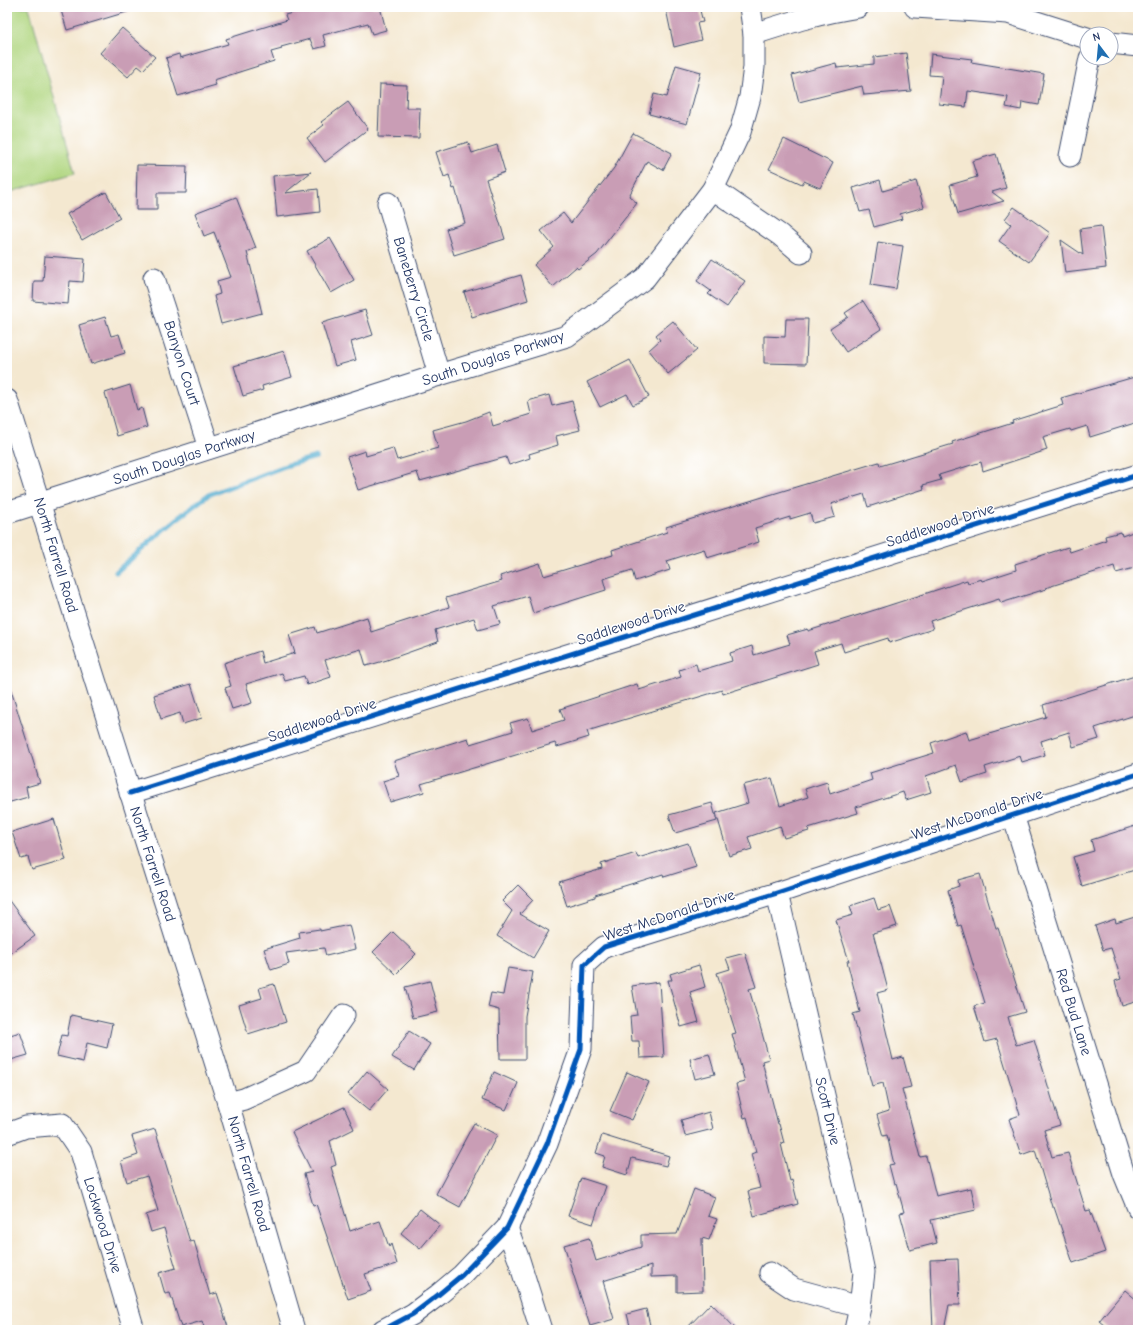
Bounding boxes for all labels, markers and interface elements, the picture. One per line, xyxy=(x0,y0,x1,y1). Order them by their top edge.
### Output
north arrow xyxy=(1079,26,1119,66)
text: N xyxy=(1091,30,1102,44)
street label: Baneberry Circle xyxy=(390,235,439,344)
street label: Banyon Court xyxy=(160,318,204,408)
street label: South Douglas Parkway xyxy=(420,326,567,389)
street label: South Douglas Parkway xyxy=(111,425,258,488)
street label: North Farrell Road xyxy=(30,495,82,615)
street label: Saddlewood Drive xyxy=(884,499,997,551)
street label: Saddlewood Drive xyxy=(575,597,688,649)
street label: Saddlewood Drive xyxy=(266,694,379,746)
street label: West McDonald Drive xyxy=(909,784,1045,844)
street label: North Farrell Road xyxy=(126,804,180,924)
street label: West McDonald Drive xyxy=(601,885,737,945)
street label: Red Bud Lane xyxy=(1052,966,1096,1058)
street label: Scott Drive xyxy=(811,1075,845,1147)
street label: North Farrell Road xyxy=(224,1114,274,1234)
street label: Lockwood Drive xyxy=(80,1175,126,1276)

